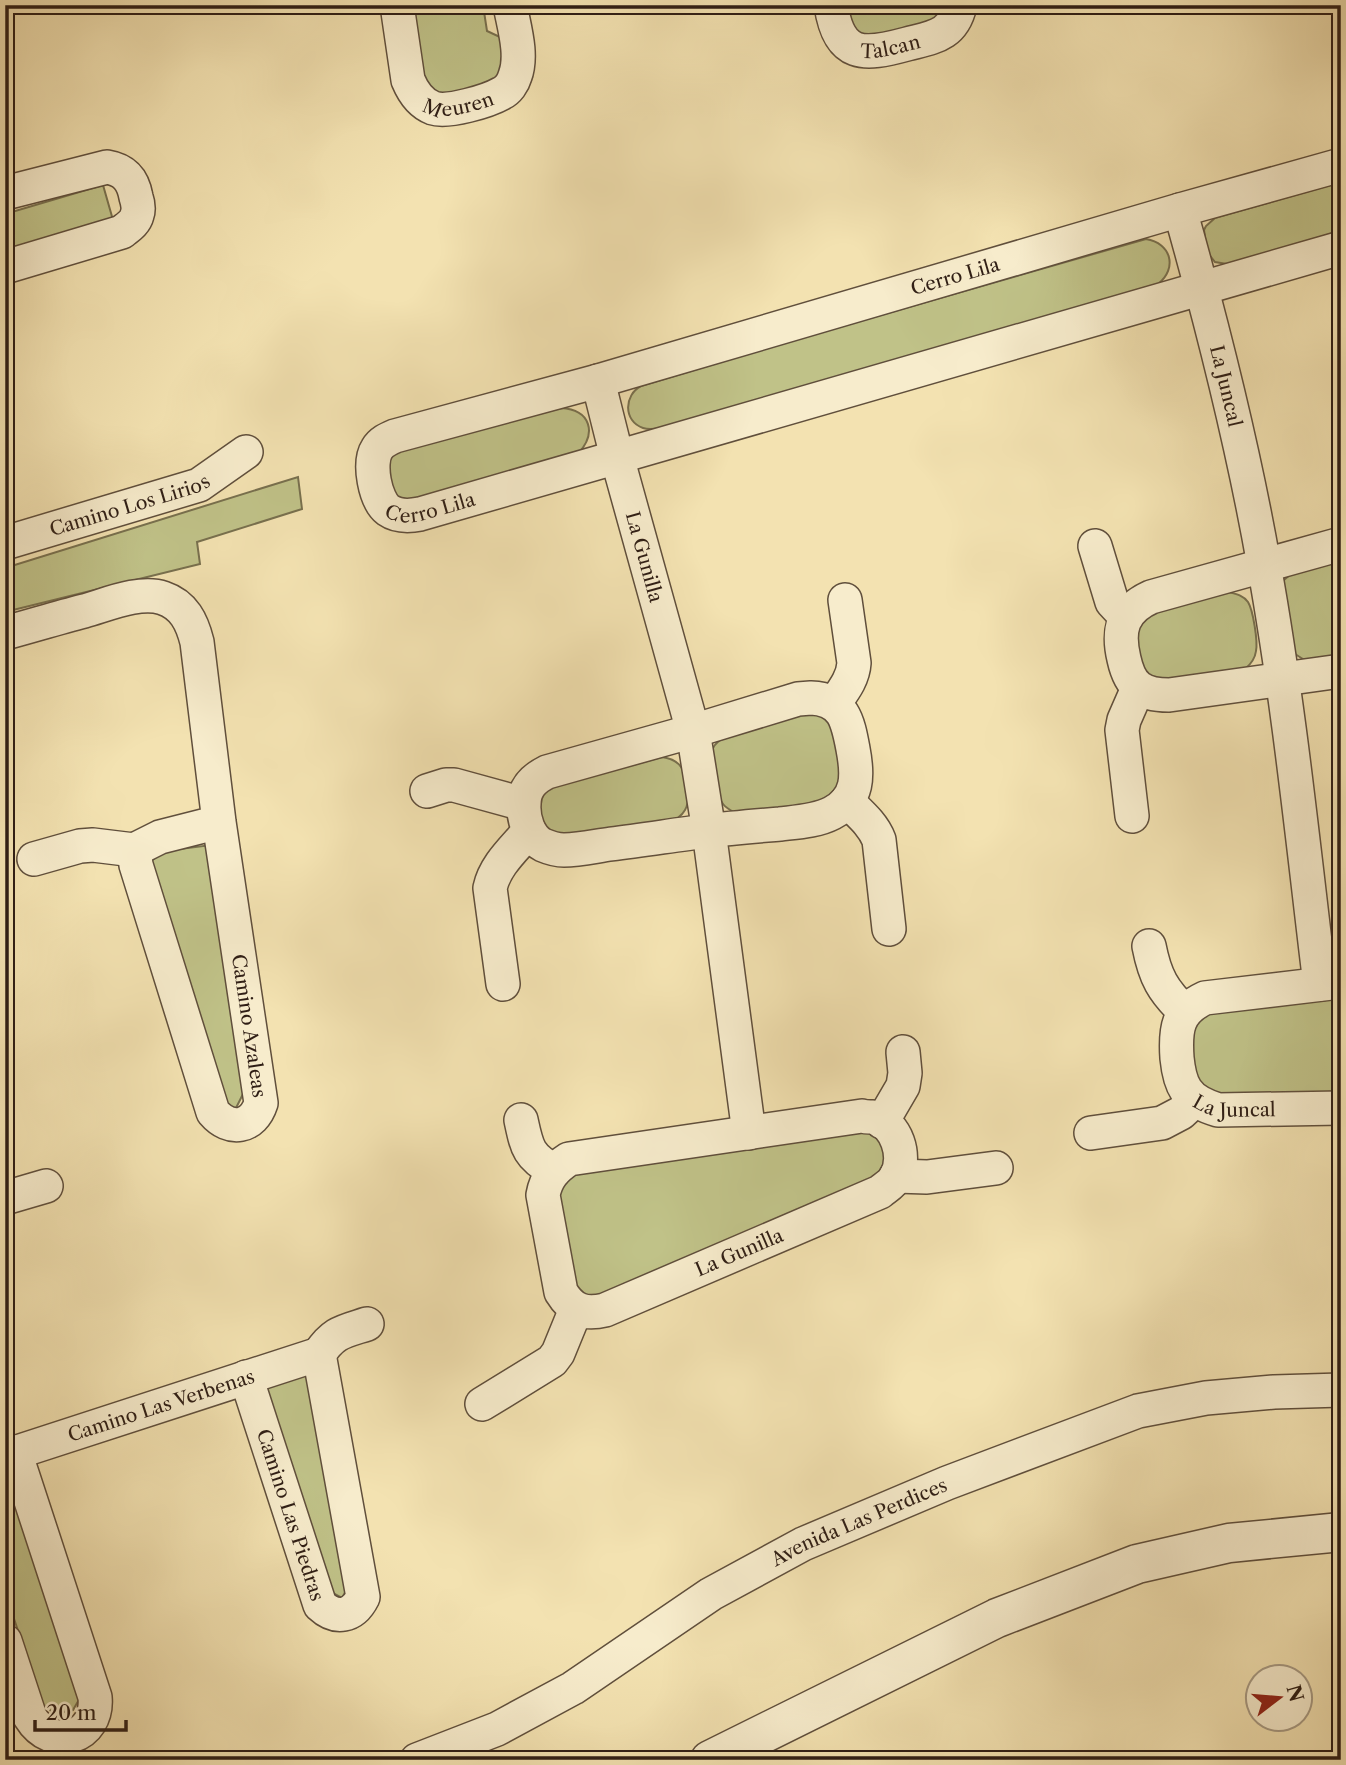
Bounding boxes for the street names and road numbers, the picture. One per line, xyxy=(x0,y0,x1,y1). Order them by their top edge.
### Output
street label: Talcan xyxy=(860,30,923,63)
street label: Meuren xyxy=(419,87,497,122)
street label: Cerro Lila xyxy=(908,253,1002,300)
street label: La Juncal xyxy=(1205,343,1247,429)
street label: Camino Los Lirios xyxy=(47,470,215,541)
street label: Cerro Lila xyxy=(381,488,478,528)
street label: La Gunilla xyxy=(621,509,668,605)
street label: Camino Azaleas xyxy=(227,953,271,1099)
street label: La Juncal xyxy=(1189,1090,1276,1122)
street label: La Gunilla xyxy=(692,1224,787,1281)
street label: Camino Las Verbenas xyxy=(65,1365,257,1447)
street label: Camino Las Piedras xyxy=(252,1426,329,1604)
street label: Avenida Las Perdices xyxy=(766,1473,951,1572)

